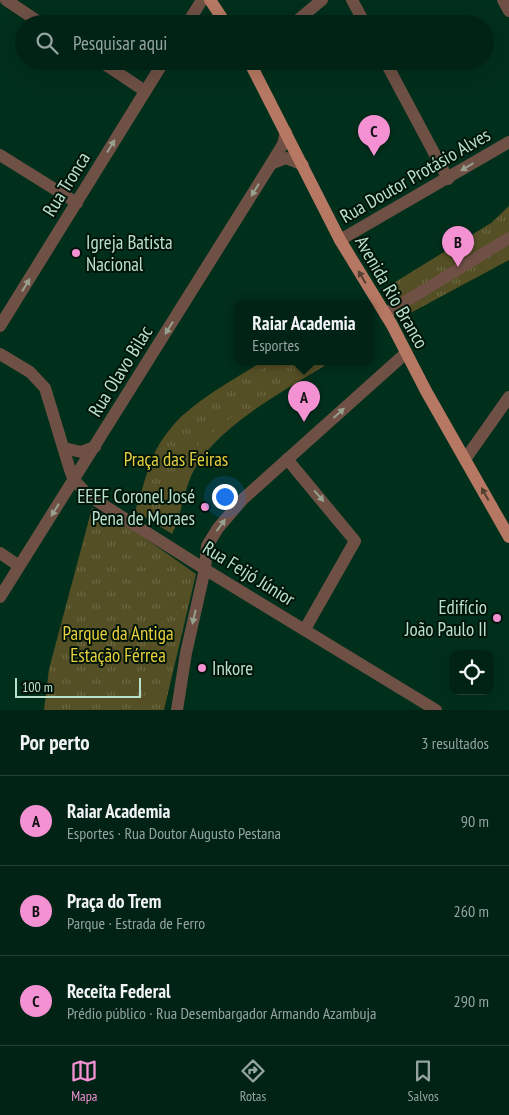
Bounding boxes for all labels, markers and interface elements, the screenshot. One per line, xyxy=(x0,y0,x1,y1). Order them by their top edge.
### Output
search box xyxy=(15,15,494,70)
icon: search xyxy=(33,29,61,57)
text: Pesquisar aqui xyxy=(73,31,167,55)
pin: C xyxy=(358,115,390,156)
street label: Rua Doutor Protásio Alves xyxy=(336,122,494,228)
one-way arrow xyxy=(107,140,116,153)
street label: Rua Tronca xyxy=(37,147,95,221)
one-way arrow xyxy=(461,163,474,172)
one-way arrow xyxy=(250,183,260,196)
pin: B xyxy=(442,226,474,267)
place label: Igreja Batista Nacional xyxy=(86,230,173,276)
street label: Avenida Rio Branco xyxy=(350,231,434,353)
marker: Igreja Batista Nacional xyxy=(70,247,82,259)
one-way arrow xyxy=(358,270,367,283)
one-way arrow xyxy=(21,278,30,291)
popup xyxy=(234,300,374,365)
text: Raiar Academia xyxy=(252,311,356,335)
street label: Rua Olavo Bilac xyxy=(83,321,158,421)
one-way arrow xyxy=(165,321,174,334)
text: Esportes xyxy=(252,335,300,355)
pin: A xyxy=(288,381,320,422)
one-way arrow xyxy=(332,407,344,419)
park label: Praça das Feiras xyxy=(124,447,228,471)
place label: EEEF Coronel José Pena de Moraes xyxy=(77,484,195,530)
your location xyxy=(212,484,238,510)
one-way arrow xyxy=(481,487,490,501)
one-way arrow xyxy=(313,489,324,502)
marker: EEEF Coronel José Pena de Moraes xyxy=(199,501,211,513)
one-way arrow xyxy=(50,503,60,516)
one-way arrow xyxy=(216,518,226,532)
street label: Rua Feijó Júnior xyxy=(199,535,300,611)
place label: Edifício João Paulo II xyxy=(404,595,487,641)
one-way arrow xyxy=(190,609,198,624)
marker: Edifício João Paulo II xyxy=(491,612,503,624)
park label: Parque da Antiga Estação Férrea xyxy=(62,621,174,667)
map controls xyxy=(449,650,494,695)
button: locate xyxy=(449,650,494,695)
place label: Inkore xyxy=(212,656,253,680)
marker: Inkore xyxy=(196,662,208,674)
scale bar xyxy=(15,675,141,698)
text: 100 m xyxy=(22,678,53,696)
text: Por perto xyxy=(20,729,90,756)
text: 3 resultados xyxy=(421,733,489,753)
text: Raiar Academia xyxy=(67,799,170,823)
text: A xyxy=(32,811,40,831)
text: 90 m xyxy=(461,811,489,831)
text: Esportes · Rua Doutor Augusto Pestana xyxy=(67,823,281,843)
text: Praça do Trem xyxy=(67,889,161,913)
text: B xyxy=(32,901,40,921)
text: 260 m xyxy=(454,901,489,921)
text: Parque · Estrada de Ferro xyxy=(67,913,205,933)
text: Receita Federal xyxy=(67,979,171,1003)
text: C xyxy=(32,991,40,1011)
text: 290 m xyxy=(454,991,489,1011)
text: Prédio público · Rua Desembargador Armando Azambuja xyxy=(67,1003,376,1023)
tab: Mapa xyxy=(70,1057,98,1105)
tab: Rotas xyxy=(239,1057,267,1105)
tab: Salvos xyxy=(408,1057,439,1105)

